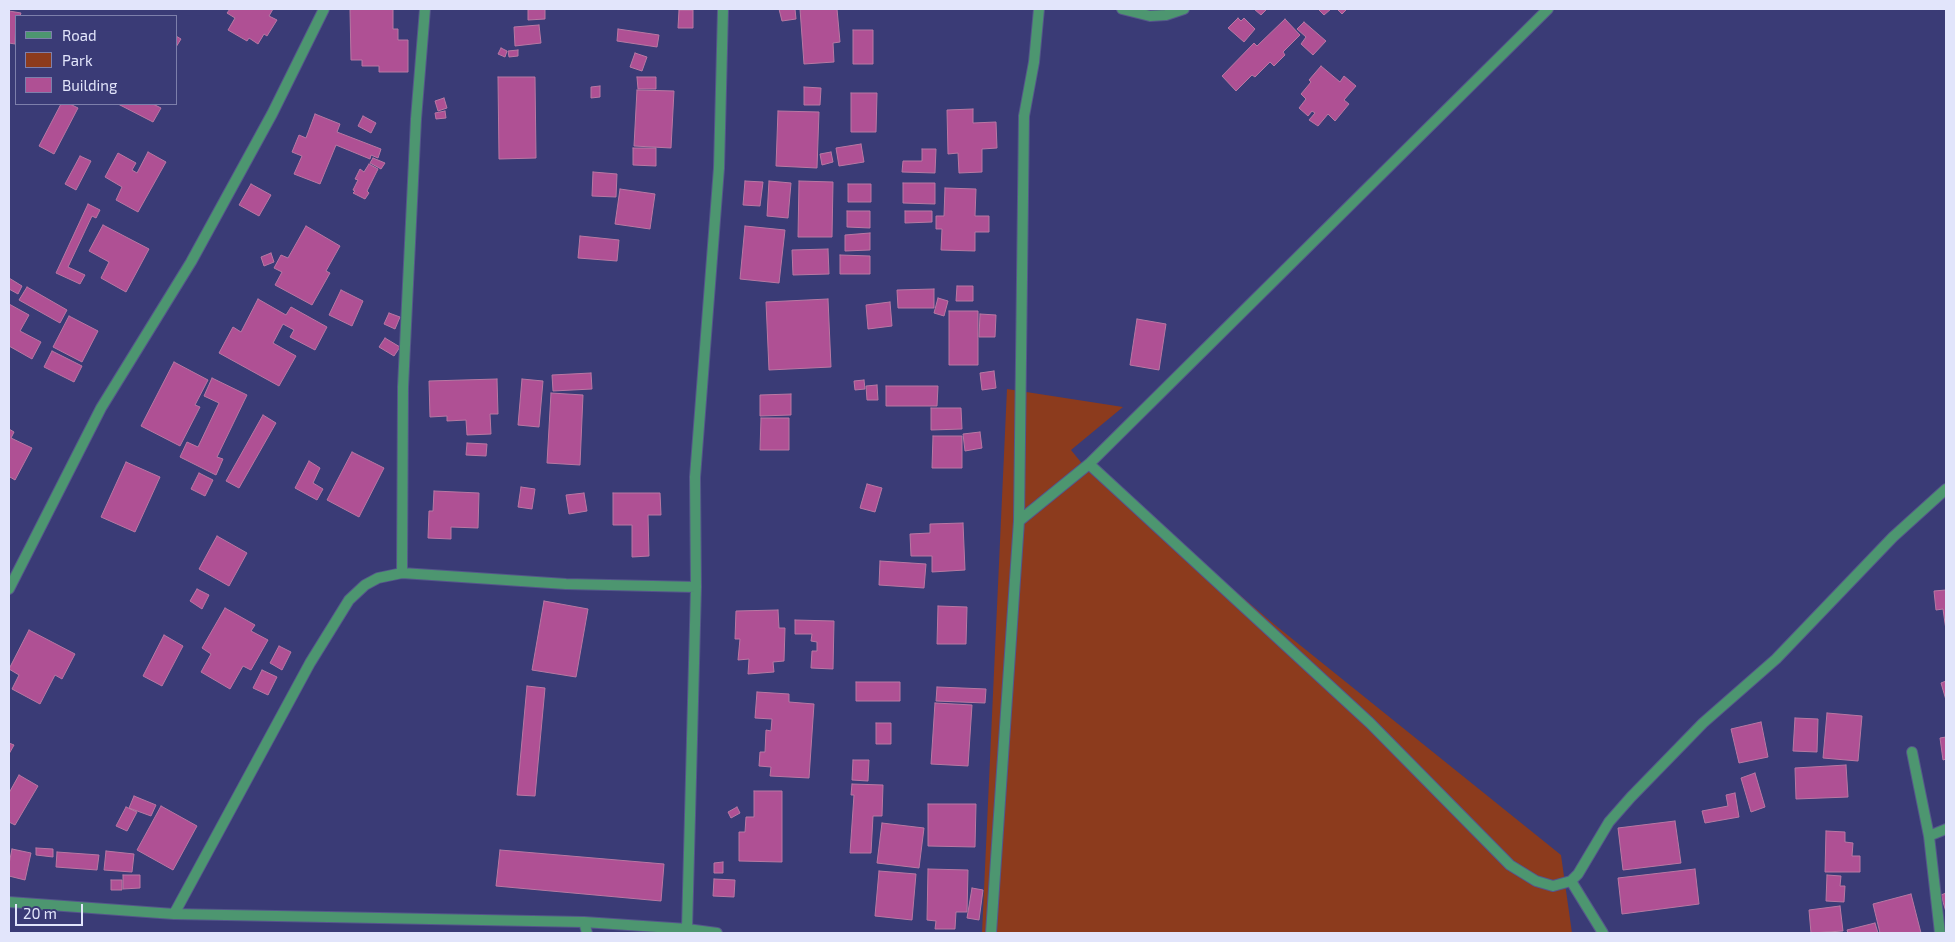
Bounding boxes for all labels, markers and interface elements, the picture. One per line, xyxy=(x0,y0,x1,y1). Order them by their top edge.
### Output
legend xyxy=(15,15,178,105)
text: Road xyxy=(62,26,97,44)
text: Park xyxy=(62,51,93,69)
text: Building xyxy=(62,76,117,94)
scale bar xyxy=(18,894,85,926)
text: 20 m xyxy=(23,904,57,922)

